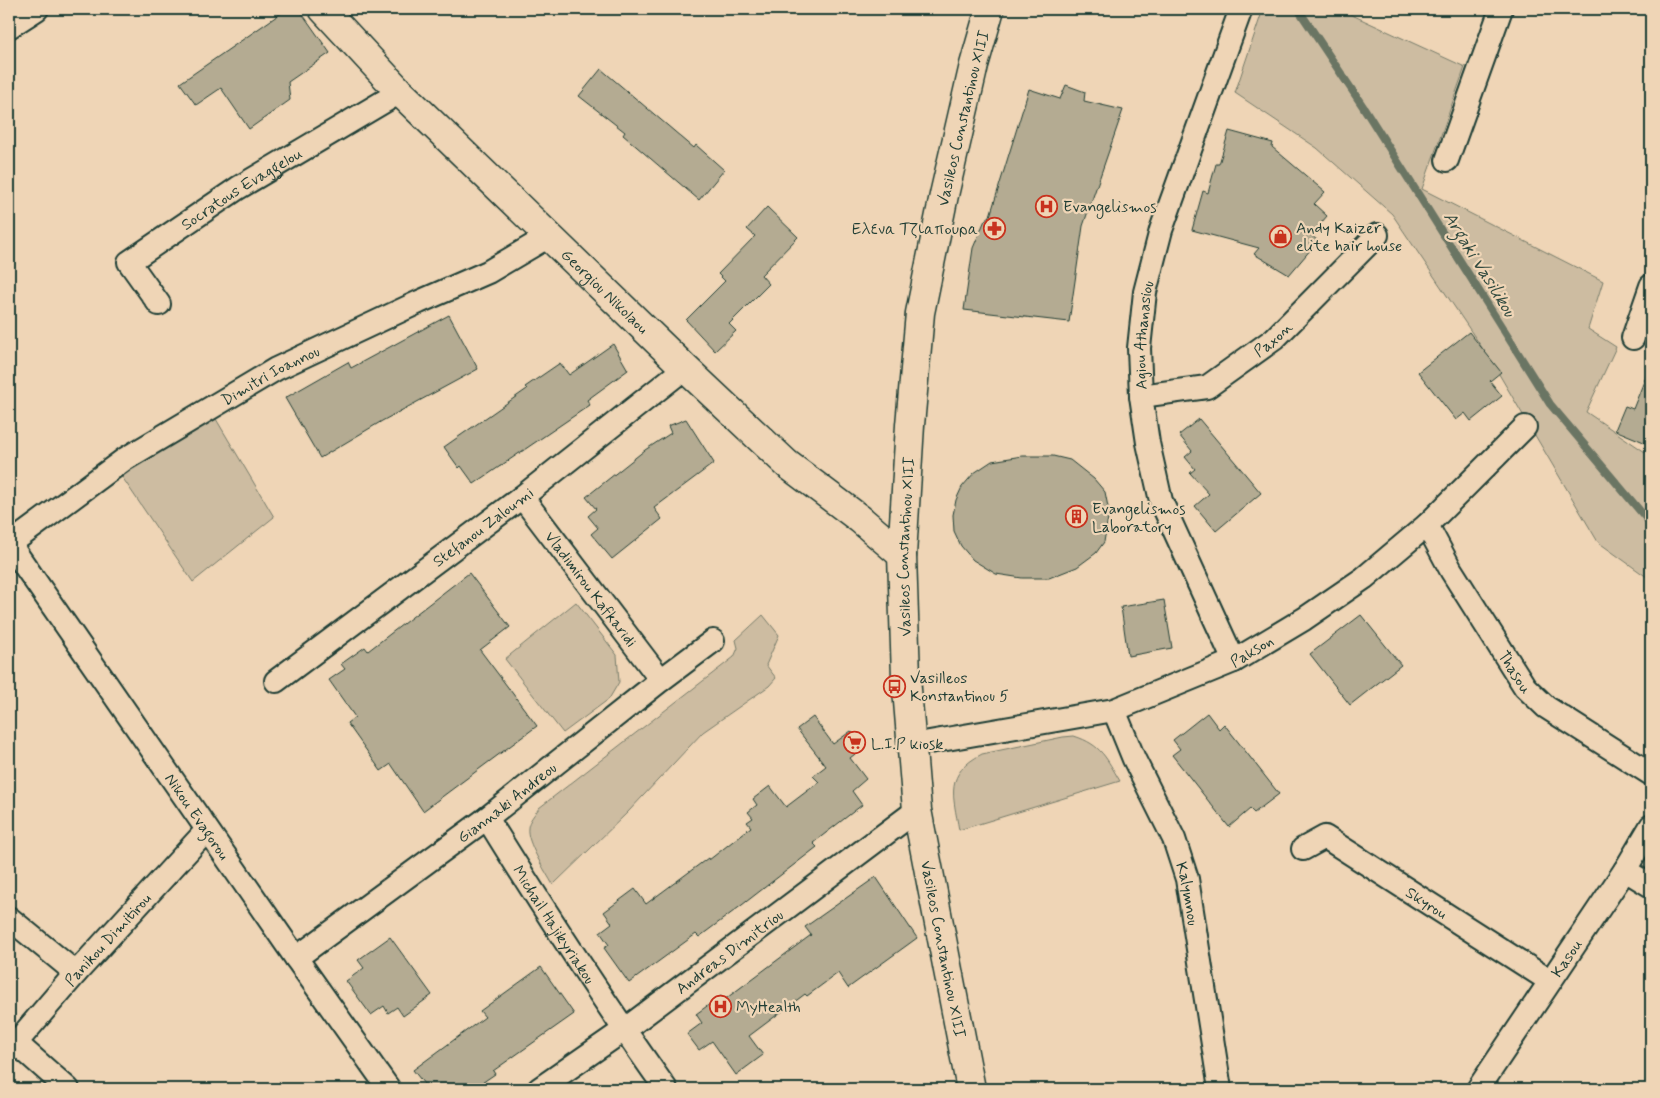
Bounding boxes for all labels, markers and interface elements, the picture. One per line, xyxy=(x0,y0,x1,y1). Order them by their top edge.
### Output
street label: Vasileos Constantinou XIII xyxy=(933,28,995,208)
street label: Socratous Evaggelou xyxy=(177,143,307,236)
hospital icon: Evangelismos xyxy=(1035,194,1059,218)
place label: Evangelismos xyxy=(1063,197,1157,219)
water label: Argaki Vasilikou xyxy=(1436,207,1521,323)
pharmacy icon: Ελενα Τζιαπουρα xyxy=(982,216,1006,240)
place label: Andy Kaizer elite hair house xyxy=(1296,218,1402,257)
place label: Ελενα Τζιαπουρα xyxy=(852,219,978,240)
shop icon: Andy Kaizer elite hair house xyxy=(1268,224,1292,248)
street label: Georgiou Nikolaou xyxy=(556,245,653,339)
street label: Agiou Athanasiou xyxy=(1130,278,1160,390)
street label: Paxon xyxy=(1250,317,1298,362)
street label: Dimitri Ioannou xyxy=(218,341,323,411)
street label: Vasileos Constantinou XIII xyxy=(893,456,920,637)
street label: Stefanou Zaloumi xyxy=(429,483,538,572)
place label: Evangelismos Laboratory xyxy=(1092,499,1186,538)
building icon: Evangelismos Laboratory xyxy=(1064,505,1088,529)
street label: Vladimirou Kafkaridi xyxy=(539,527,641,652)
street label: Pakson xyxy=(1227,631,1278,673)
street label: Thasou xyxy=(1493,647,1535,699)
place label: Vasilleos Konstantinou 5 xyxy=(910,668,1009,707)
bus stop icon: Vasilleos Konstantinou 5 xyxy=(882,674,906,698)
supermarket icon: L.I.P kiosk xyxy=(843,731,867,755)
place label: L.I.P kiosk xyxy=(871,734,943,755)
street label: Giannaki Andreou xyxy=(453,758,561,848)
street label: Nikou Evagorou xyxy=(159,770,234,864)
street label: Vasileos Constantinou XIII xyxy=(915,859,970,1040)
street label: Kalymnou xyxy=(1170,859,1203,927)
street label: Michail Hajikyriakou xyxy=(507,862,600,988)
street label: Skyrou xyxy=(1401,882,1451,925)
street label: Panikou Dimitirou xyxy=(60,889,156,991)
street label: Andreas Dimitriou xyxy=(672,905,788,1000)
street label: Kasou xyxy=(1547,935,1588,982)
hospital icon: MyHealth xyxy=(708,994,732,1018)
place label: MyHealth xyxy=(736,997,801,1018)

